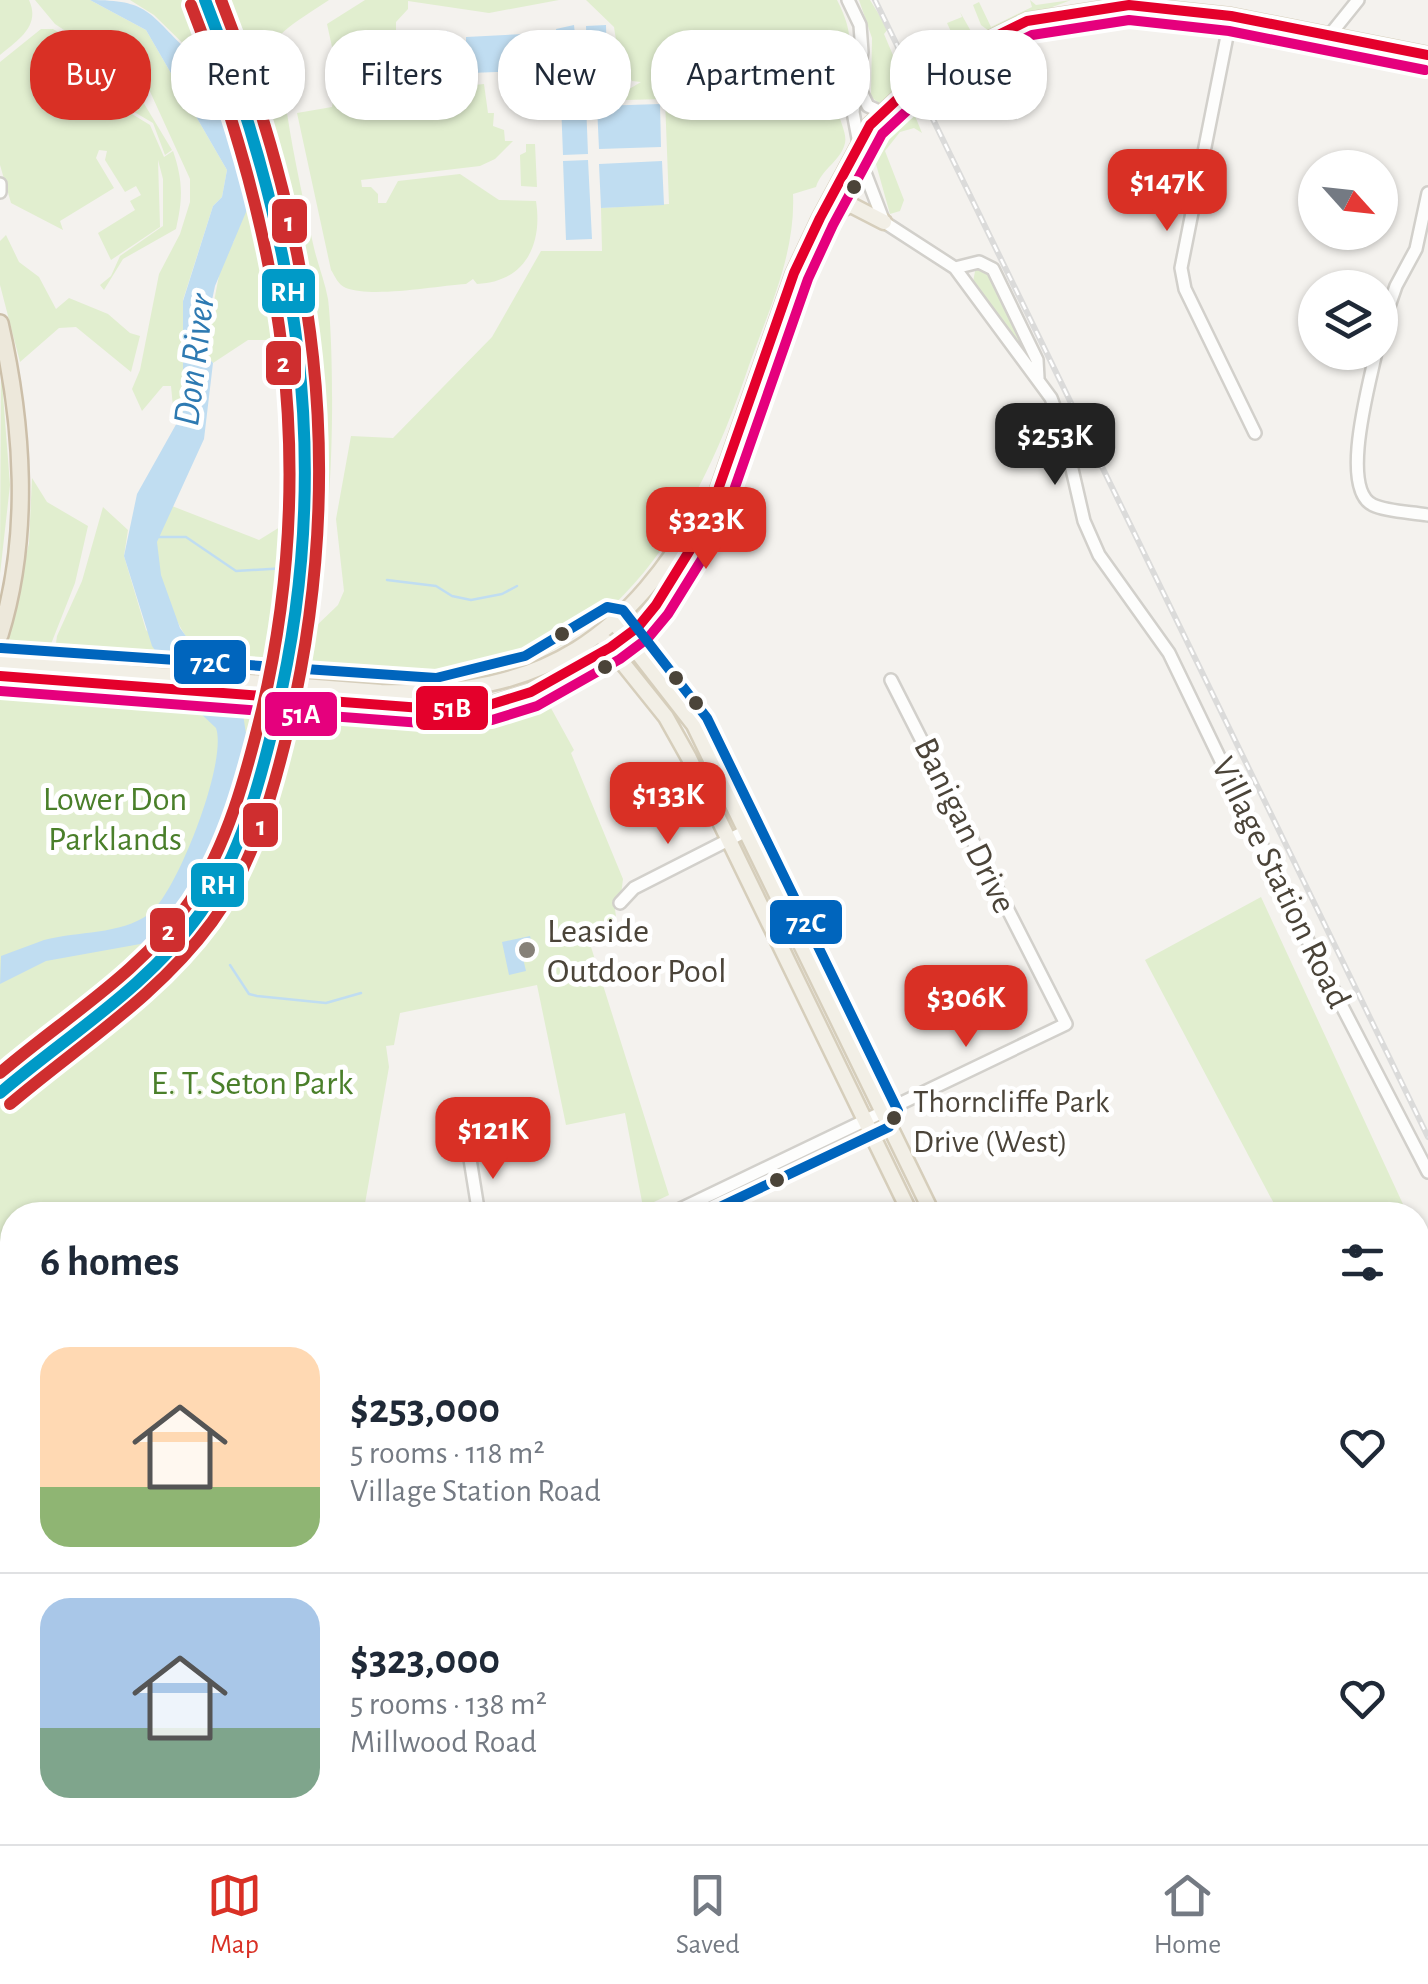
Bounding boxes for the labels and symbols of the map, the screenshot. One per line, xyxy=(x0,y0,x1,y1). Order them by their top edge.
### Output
pin: $147K xyxy=(1097,149,1237,234)
north arrow xyxy=(1298,150,1398,250)
unlabelled marker xyxy=(844,177,864,197)
line badge: 1 xyxy=(270,197,309,245)
text: 1 xyxy=(284,209,294,237)
line badge: RH xyxy=(260,267,317,315)
text: RH xyxy=(270,279,306,307)
water label: Don River xyxy=(168,291,222,428)
line badge: 2 xyxy=(264,339,303,387)
text: 2 xyxy=(276,350,290,378)
pin: $253K xyxy=(985,403,1125,488)
pin: $323K xyxy=(636,487,776,572)
unlabelled marker xyxy=(552,624,572,644)
line badge: 72C xyxy=(172,638,248,686)
text: 72C xyxy=(190,650,230,678)
unlabelled marker xyxy=(595,657,615,677)
unlabelled marker xyxy=(666,668,686,688)
line badge: 51B xyxy=(414,684,490,732)
line badge: 51A xyxy=(263,690,339,738)
unlabelled marker xyxy=(686,693,706,713)
text: 51B xyxy=(433,695,471,723)
text: 51A xyxy=(282,701,321,729)
street label: Banigan Drive xyxy=(907,733,1022,919)
street label: Village Station Road xyxy=(1205,752,1357,1014)
pin: $133K xyxy=(598,762,738,847)
park label: Lower Don Parklands xyxy=(43,782,187,857)
line badge: 1 xyxy=(241,801,280,849)
text: 1 xyxy=(256,813,266,841)
line badge: RH xyxy=(189,861,246,909)
text: RH xyxy=(200,872,236,900)
line badge: 72C xyxy=(768,898,844,946)
line badge: 2 xyxy=(148,906,187,954)
text: 72C xyxy=(786,910,826,938)
place label: Leaside Outdoor Pool xyxy=(547,914,727,989)
text: 2 xyxy=(161,918,175,946)
marker: Leaside Outdoor Pool xyxy=(516,939,538,961)
pin: $306K xyxy=(896,965,1036,1050)
park label: E. T. Seton Park xyxy=(151,1066,353,1101)
place label: Thorncliffe Park Drive (West) xyxy=(913,1086,1110,1158)
pin: $121K xyxy=(423,1097,563,1182)
marker: Thorncliffe Park Drive (West) xyxy=(884,1108,904,1128)
unlabelled marker xyxy=(767,1170,787,1190)

